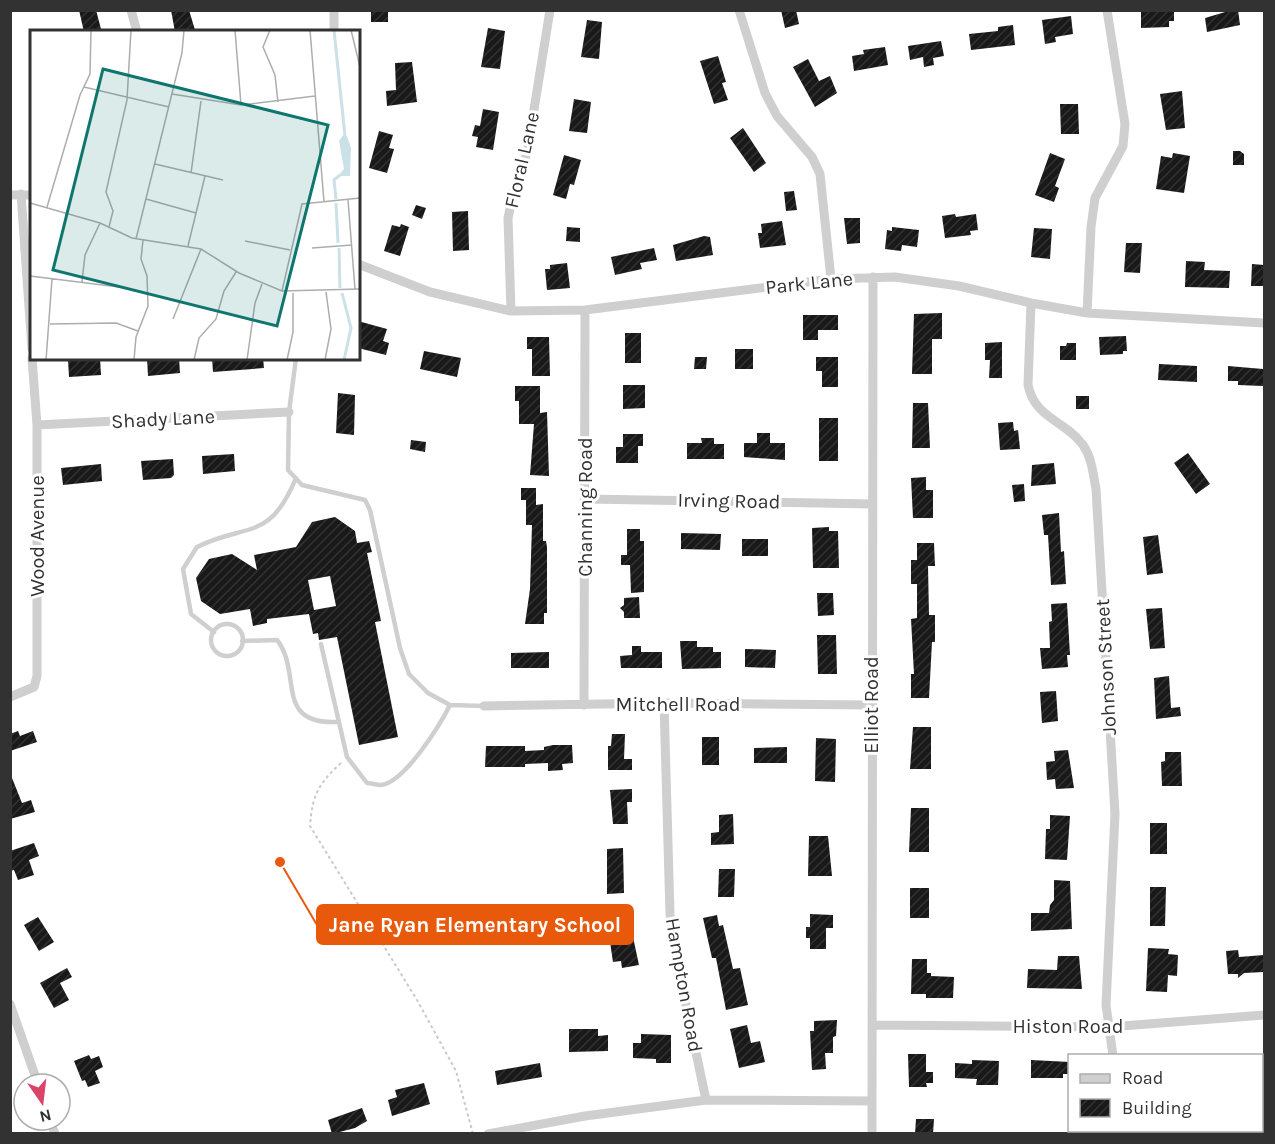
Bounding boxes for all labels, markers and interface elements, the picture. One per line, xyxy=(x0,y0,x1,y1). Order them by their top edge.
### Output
inset map xyxy=(30,30,360,360)
street label: Floral Lane xyxy=(500,110,544,210)
street label: Park Lane xyxy=(764,267,854,299)
street label: Shady Lane xyxy=(111,405,215,433)
street label: Channing Road xyxy=(574,437,597,577)
street label: Wood Avenue xyxy=(26,475,49,597)
street label: Irving Road xyxy=(677,489,781,513)
street label: Johnson Street xyxy=(1091,598,1121,736)
street label: Elliot Road xyxy=(860,656,883,754)
street label: Mitchell Road xyxy=(615,693,741,716)
callout: Jane Ryan Elementary School xyxy=(317,905,633,944)
text: Jane Ryan Elementary School xyxy=(329,913,621,937)
street label: Hampton Road xyxy=(661,916,707,1054)
street label: Histon Road xyxy=(1012,1015,1124,1038)
legend xyxy=(1068,1054,1263,1132)
text: Road xyxy=(1122,1067,1163,1089)
north arrow xyxy=(12,1072,72,1132)
text: Building xyxy=(1122,1097,1192,1119)
text: N xyxy=(38,1105,53,1127)

